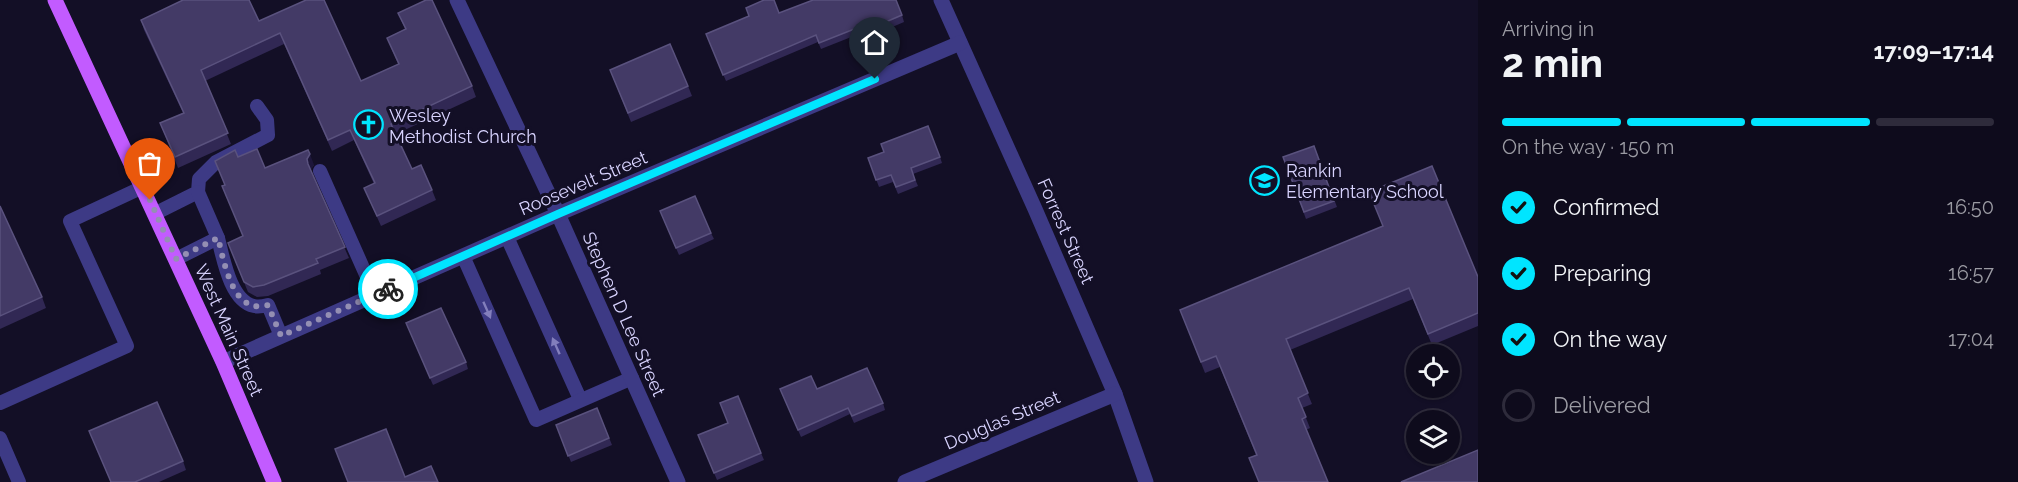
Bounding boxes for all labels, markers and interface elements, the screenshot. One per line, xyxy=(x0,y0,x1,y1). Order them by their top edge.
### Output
pin xyxy=(849,17,900,79)
text: Arriving in xyxy=(1502,17,1594,41)
icon: home xyxy=(858,26,891,59)
text: 17:09–17:14 xyxy=(1874,38,1994,64)
text: 2 min xyxy=(1502,40,1603,86)
place label: Wesley Methodist Church xyxy=(389,105,537,147)
church icon: Wesley Methodist Church xyxy=(352,109,384,141)
text: On the way · 150 m xyxy=(1502,135,1674,159)
pin xyxy=(124,138,175,200)
icon: bag xyxy=(133,147,166,180)
street label: Roosevelt Street xyxy=(516,147,650,219)
place label: Rankin Elementary School xyxy=(1286,160,1444,202)
school or university icon: Rankin Elementary School xyxy=(1249,164,1281,196)
street label: Forrest Street xyxy=(1033,175,1099,287)
icon: check xyxy=(1502,191,1535,224)
text: Confirmed xyxy=(1553,194,1660,220)
text: 16:50 xyxy=(1946,195,1994,219)
street label: Stephen D Lee Street xyxy=(578,228,670,400)
icon: check xyxy=(1502,257,1535,290)
courier xyxy=(358,259,418,319)
text: Preparing xyxy=(1553,260,1651,286)
street label: West Main Street xyxy=(191,261,267,399)
text: 16:57 xyxy=(1948,261,1994,285)
icon: bike xyxy=(372,273,405,306)
one-way arrow xyxy=(482,301,492,319)
icon: check xyxy=(1502,323,1535,356)
text: On the way xyxy=(1553,326,1667,352)
text: 17:04 xyxy=(1948,327,1994,351)
one-way arrow xyxy=(551,336,561,354)
map controls xyxy=(1406,344,1460,464)
button: locate xyxy=(1406,344,1460,398)
street label: Douglas Street xyxy=(941,386,1063,454)
text: Delivered xyxy=(1553,392,1651,418)
button: layers xyxy=(1406,410,1460,464)

